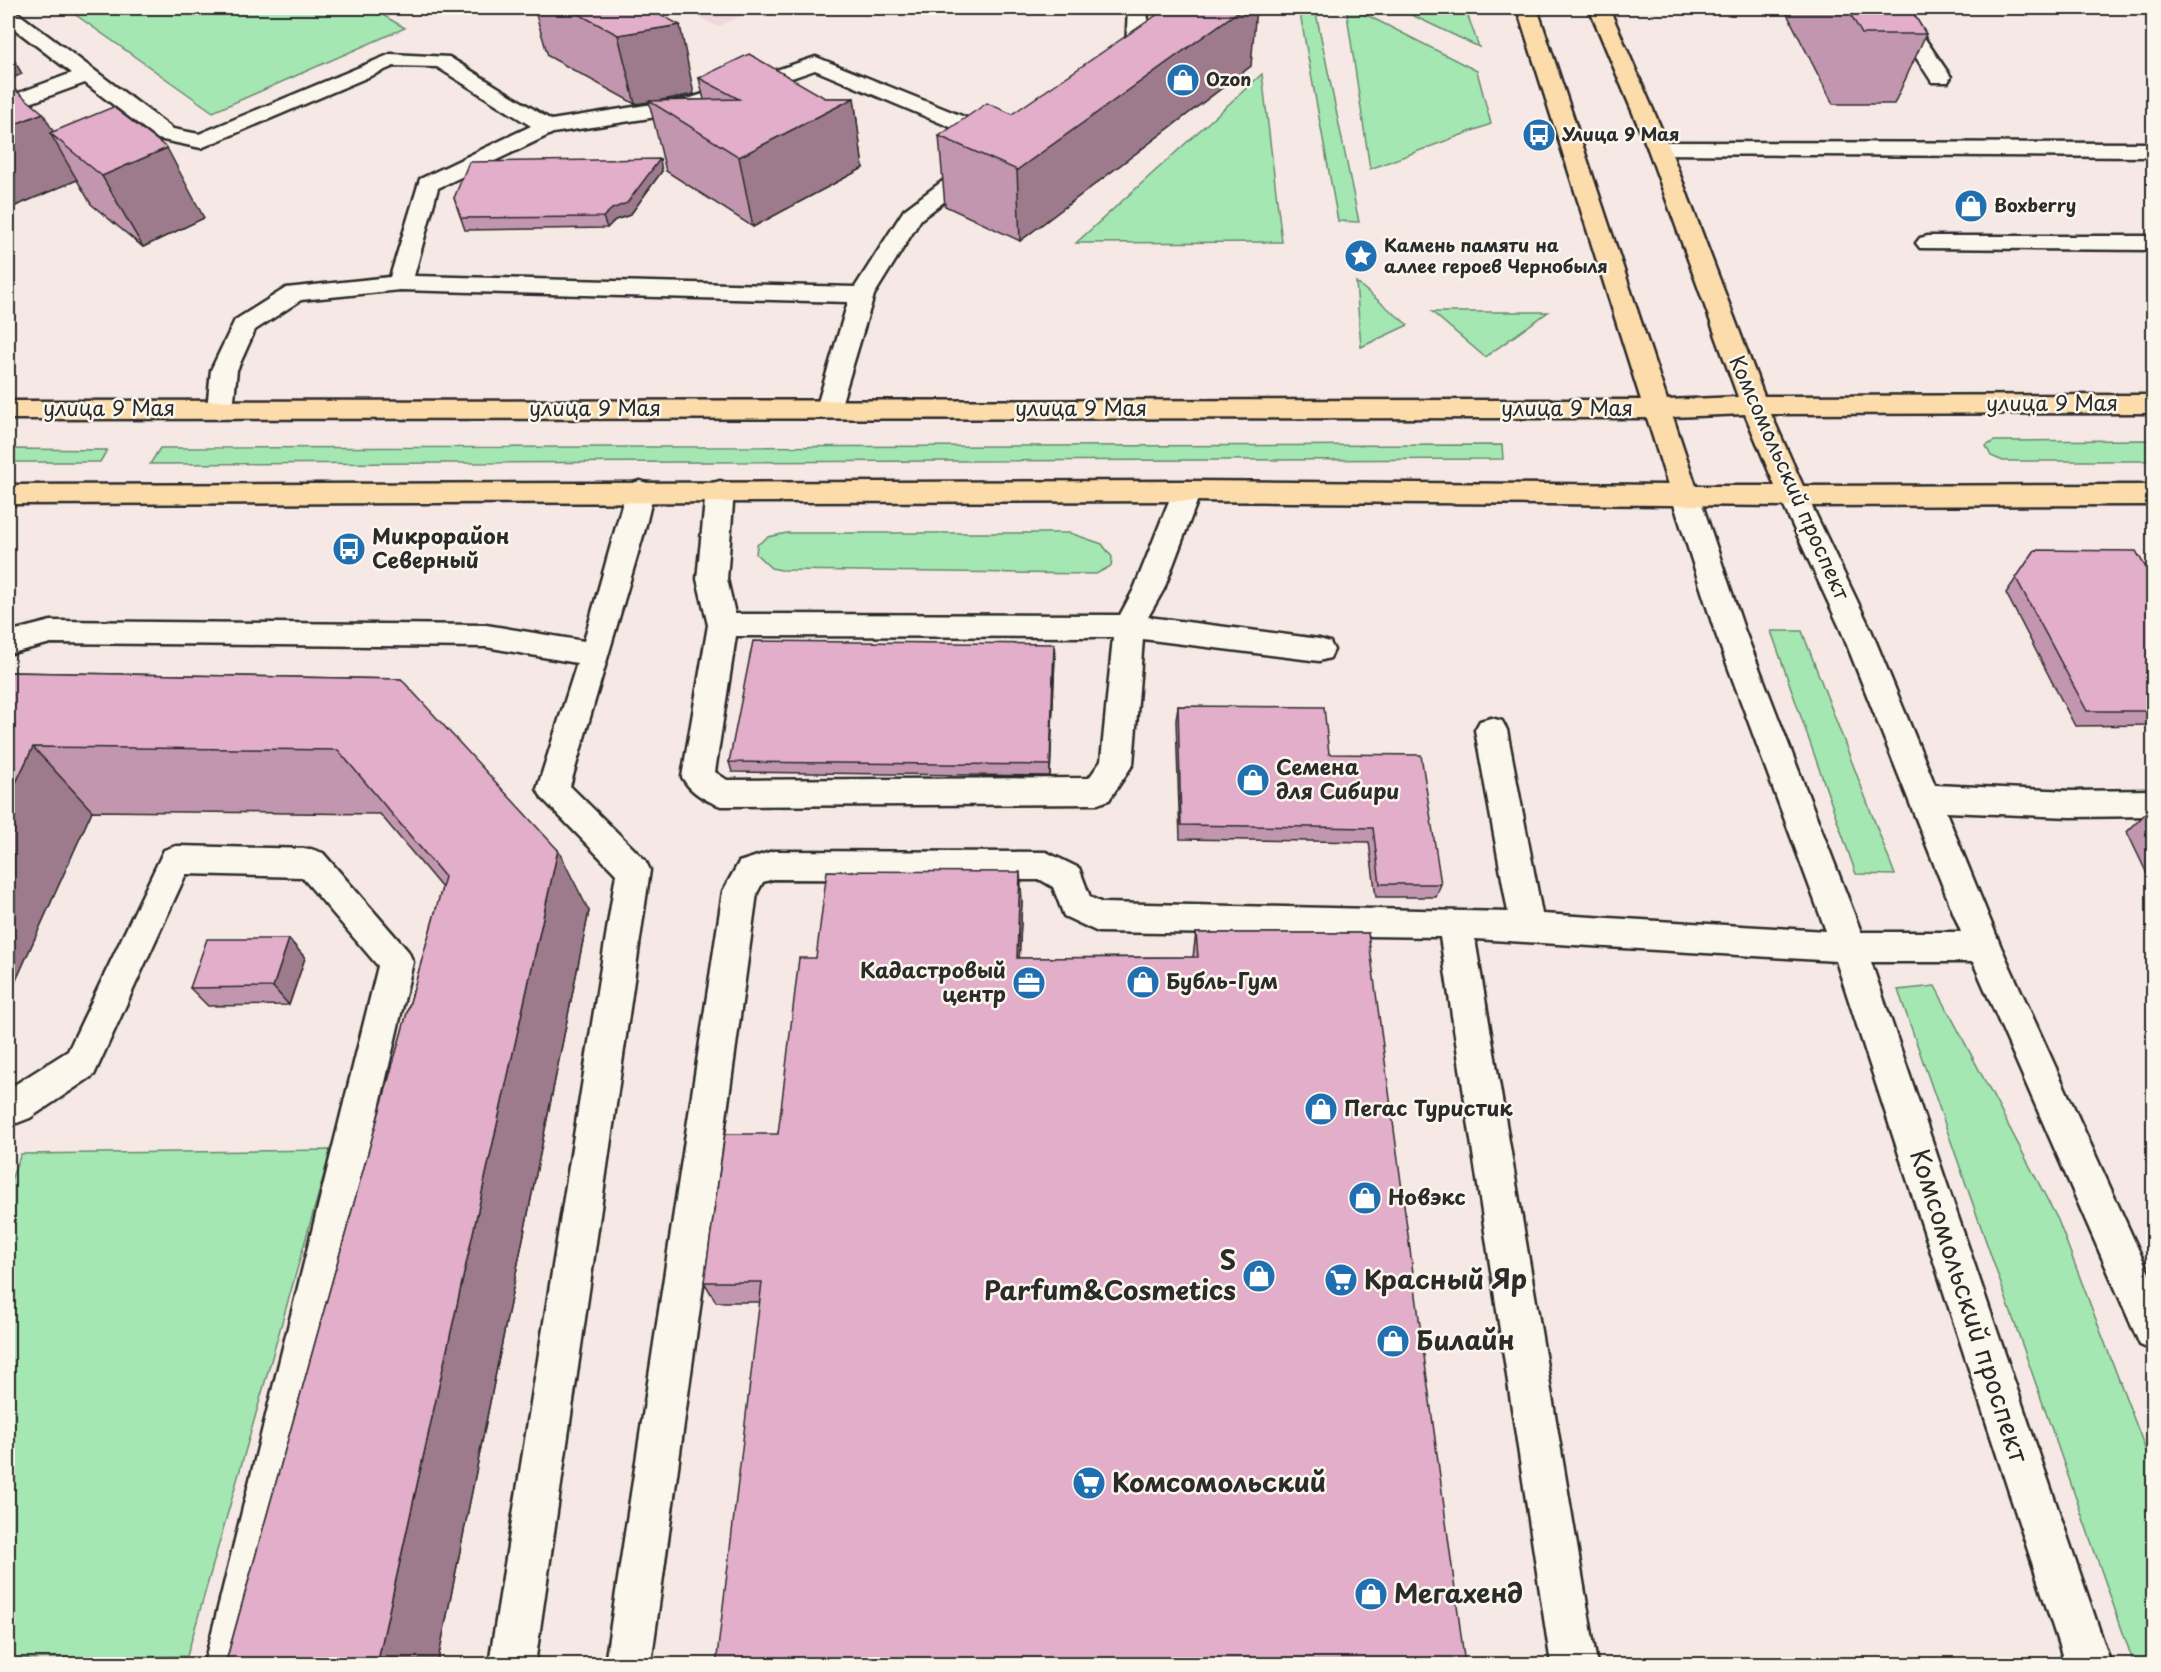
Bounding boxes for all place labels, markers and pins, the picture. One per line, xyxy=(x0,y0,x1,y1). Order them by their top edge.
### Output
shop icon: Ozon xyxy=(1165,62,1201,98)
place label: Ozon xyxy=(1206,65,1251,92)
bus stop icon: Улица 9 Мая xyxy=(1521,117,1557,153)
place label: Улица 9 Мая xyxy=(1561,120,1679,147)
shop icon: Boxberry xyxy=(1953,188,1989,224)
place label: Boxberry xyxy=(1994,191,2076,218)
place label: Камень памяти на аллее героев Чернобыля xyxy=(1384,231,1608,279)
place icon: Камень памяти на аллее героев Чернобыля xyxy=(1343,238,1379,274)
place label: Микрорайон Северный xyxy=(372,519,509,575)
bus stop icon: Микрорайон Северный xyxy=(331,531,367,567)
place label: Семена для Сибири xyxy=(1276,750,1400,806)
shop icon: Семена для Сибири xyxy=(1235,762,1271,798)
place label: Кадастровый центр xyxy=(860,953,1006,1009)
shop icon: Бубль-Гум xyxy=(1125,964,1161,1000)
place label: Бубль-Гум xyxy=(1166,964,1278,996)
office icon: Кадастровый центр xyxy=(1011,965,1047,1001)
shop icon: Пегас Туристик xyxy=(1303,1091,1339,1127)
place label: Пегас Туристик xyxy=(1344,1091,1513,1123)
shop icon: Новэкс xyxy=(1347,1180,1383,1216)
place label: Новэкс xyxy=(1388,1180,1466,1212)
place label: S Parfum&Cosmetics xyxy=(984,1240,1236,1309)
shop icon: S Parfum&Cosmetics xyxy=(1241,1258,1277,1294)
place label: Красный Яр xyxy=(1364,1259,1527,1298)
supermarket icon: Красный Яр xyxy=(1323,1262,1359,1298)
place label: Билайн xyxy=(1416,1320,1515,1359)
shop icon: Билайн xyxy=(1375,1323,1411,1359)
place label: Комсомольский xyxy=(1112,1462,1326,1501)
supermarket icon: Комсомольский xyxy=(1071,1465,1107,1501)
place label: Мегахенд xyxy=(1394,1573,1523,1612)
shop icon: Мегахенд xyxy=(1353,1576,1389,1612)

